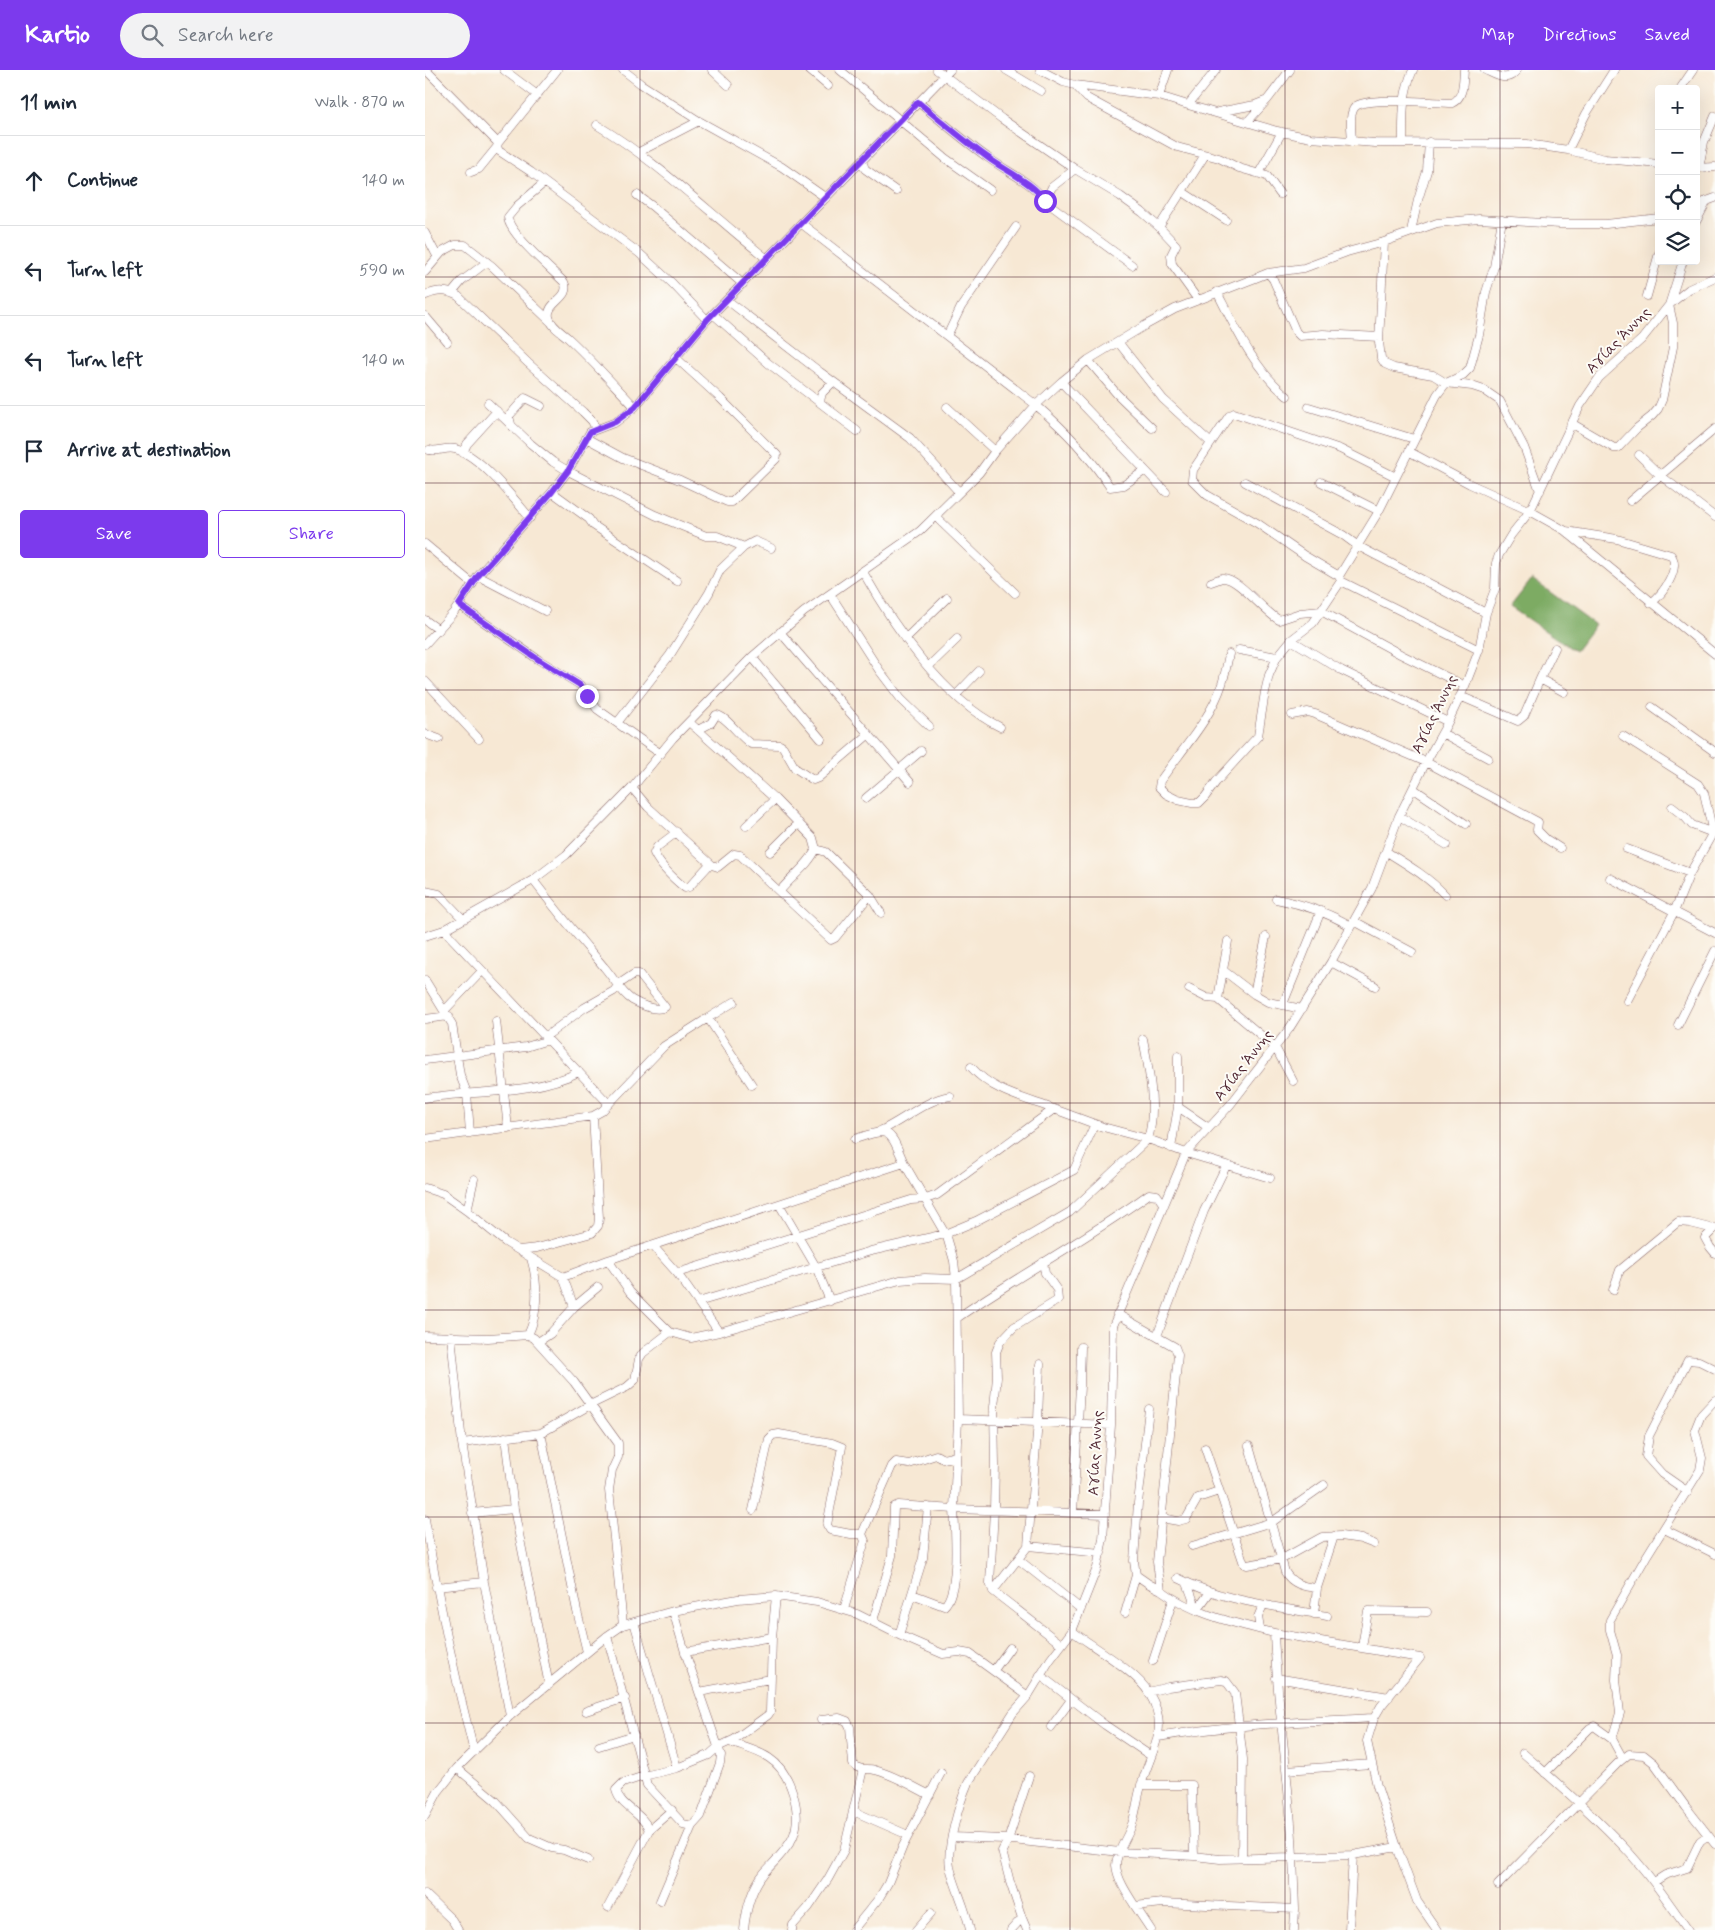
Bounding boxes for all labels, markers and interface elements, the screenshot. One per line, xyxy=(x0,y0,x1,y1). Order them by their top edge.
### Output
search box xyxy=(120,13,470,58)
text: Kartio xyxy=(25,20,90,51)
icon: search xyxy=(138,21,166,49)
text: Search here xyxy=(178,23,274,48)
text: Map xyxy=(1482,23,1515,47)
text: Directions xyxy=(1543,23,1617,47)
text: Saved xyxy=(1645,23,1690,47)
map controls xyxy=(1655,85,1700,265)
button: + xyxy=(1655,85,1700,130)
text: 11 min xyxy=(20,89,77,117)
text: Walk · 870 m xyxy=(314,92,405,113)
button: − xyxy=(1655,130,1700,175)
icon: ahead xyxy=(20,167,48,195)
text: Continue xyxy=(67,168,138,193)
text: 140 m xyxy=(361,170,405,191)
button: locate xyxy=(1655,175,1700,220)
route start xyxy=(1034,190,1057,213)
button: layers xyxy=(1655,220,1700,265)
icon: left xyxy=(20,257,48,285)
text: Turn left xyxy=(67,258,143,283)
text: 590 m xyxy=(359,260,405,281)
street label: Αγίας Άννης xyxy=(1582,303,1656,378)
icon: left xyxy=(20,347,48,375)
text: Turn left xyxy=(67,348,143,373)
text: 140 m xyxy=(361,350,405,371)
icon: arrive xyxy=(20,437,48,465)
text: Arrive at destination xyxy=(67,438,231,463)
button: Save xyxy=(20,510,208,558)
button: Share xyxy=(218,510,405,558)
street label: Αγίας Άννης xyxy=(1407,671,1463,757)
route end xyxy=(576,685,599,708)
street label: Αγίας Άννης xyxy=(1210,1025,1278,1105)
street label: Αγίας Άννης xyxy=(1084,1409,1108,1496)

